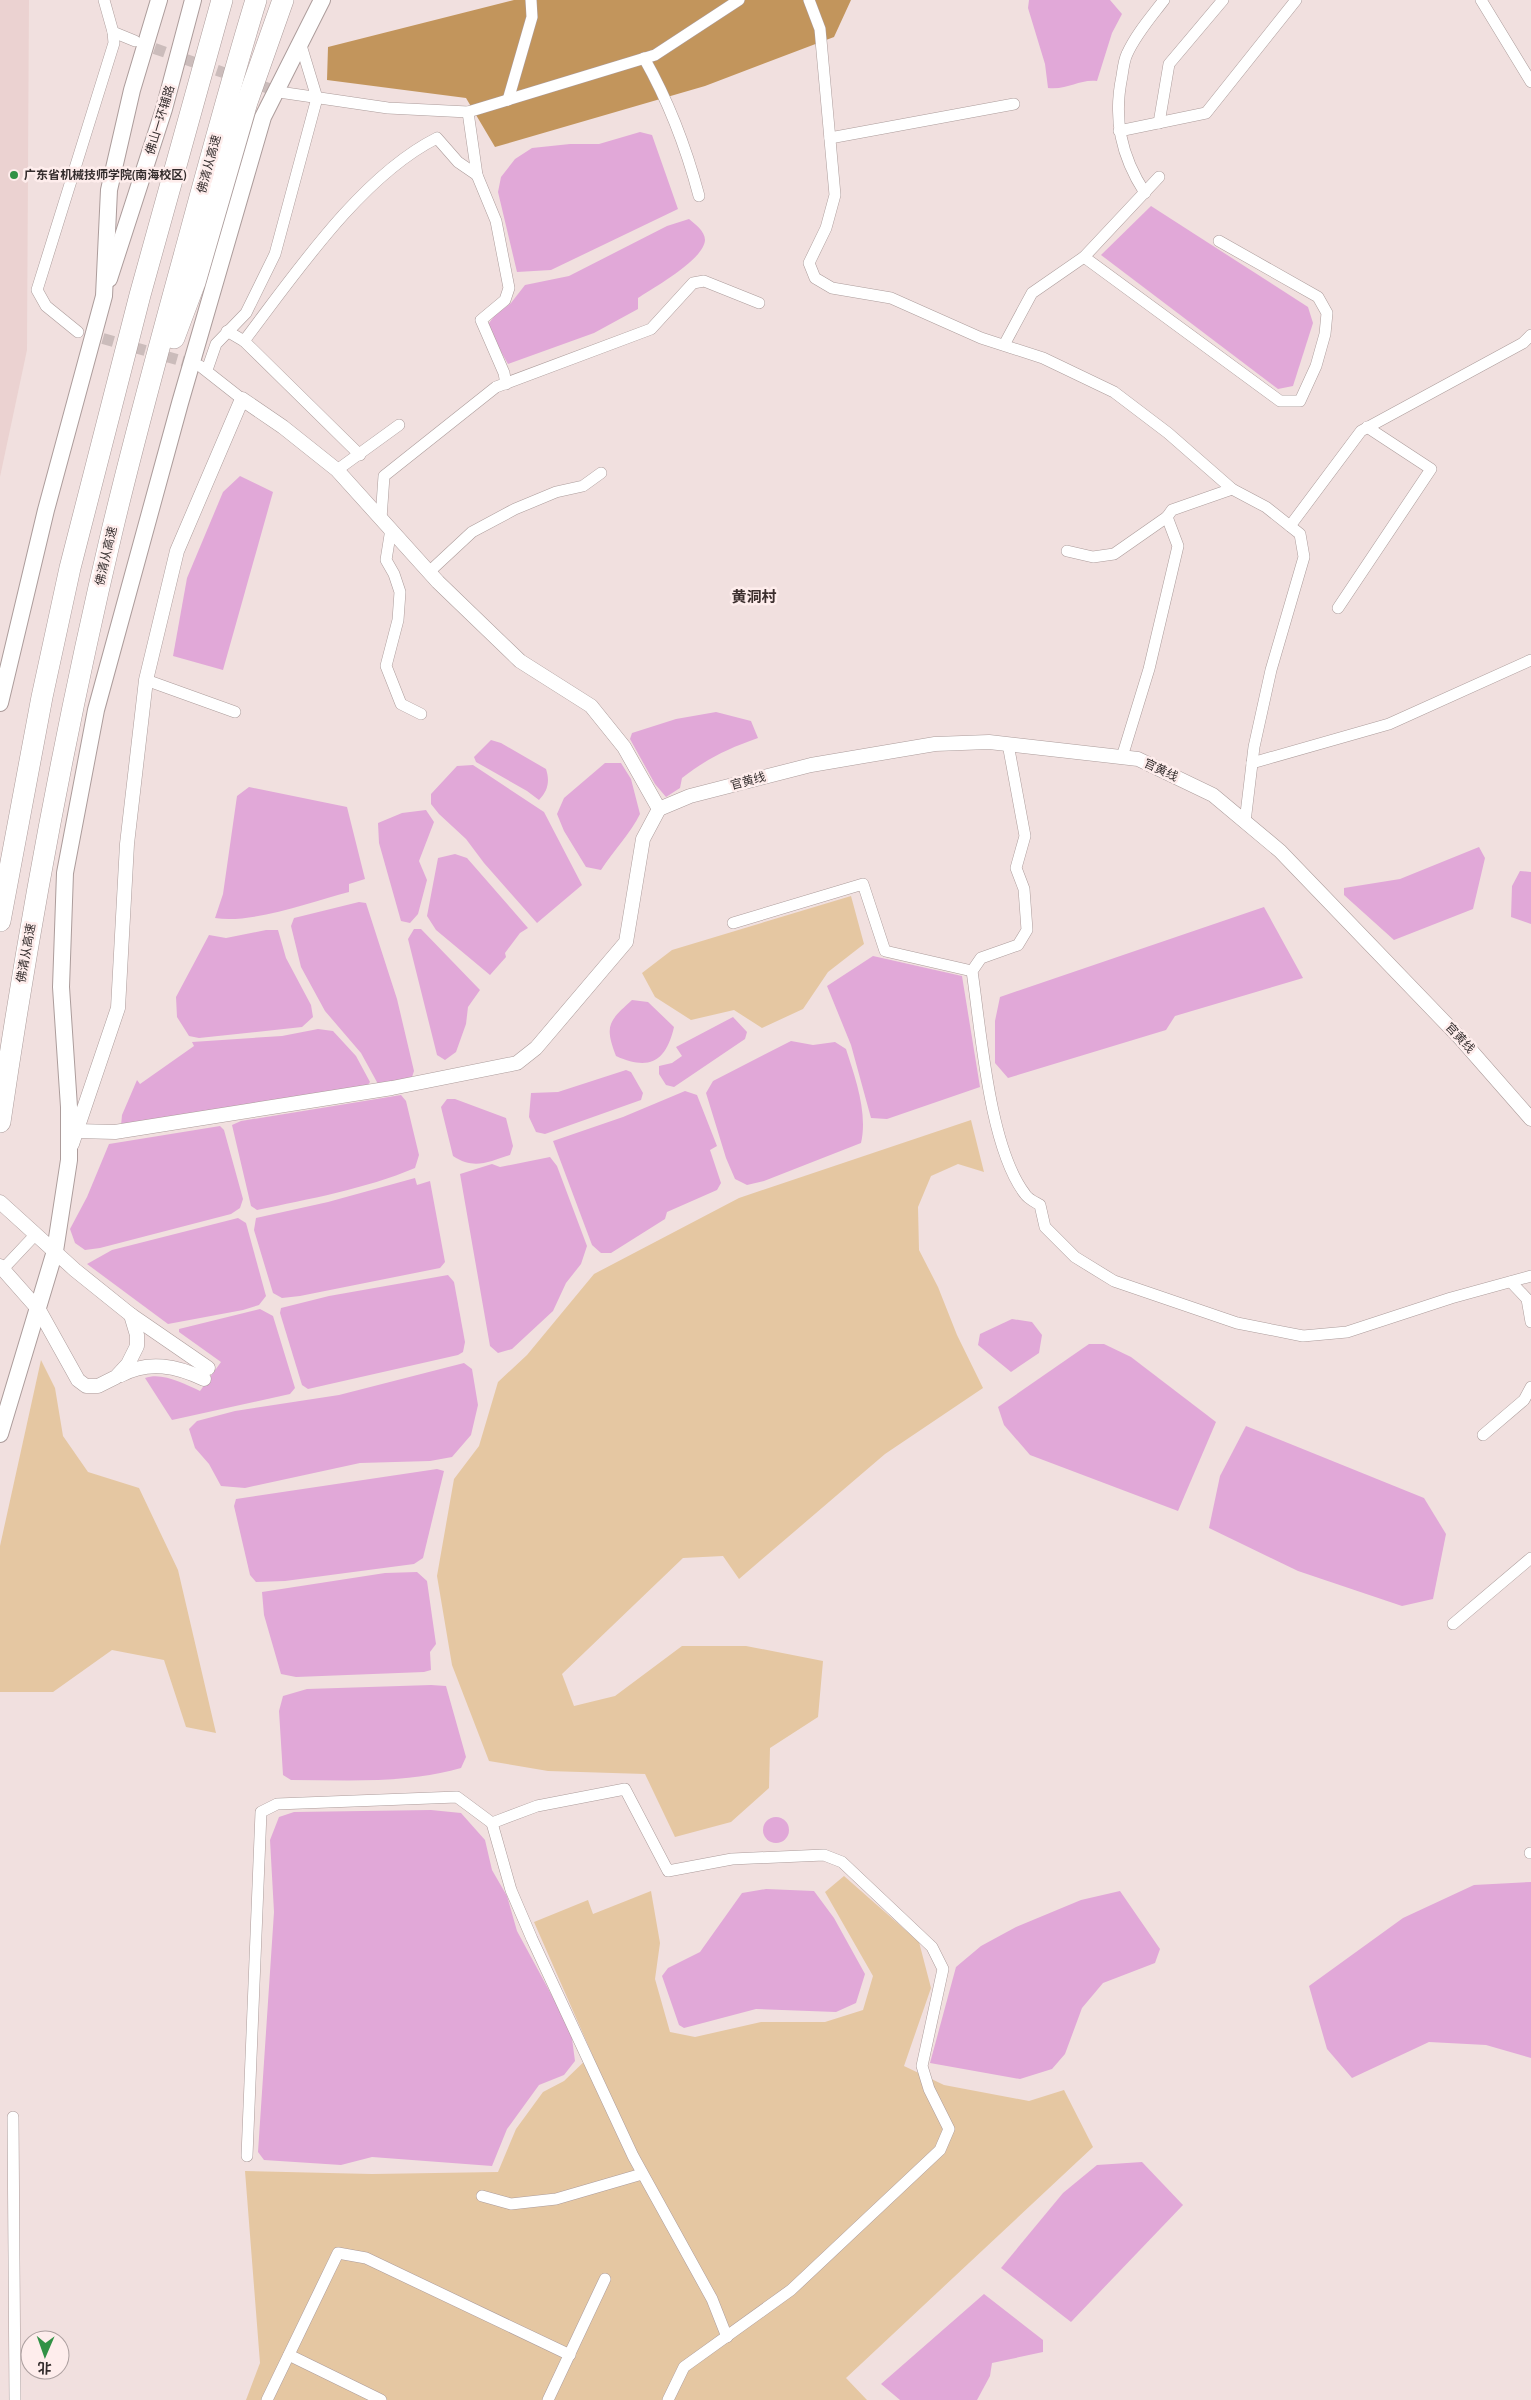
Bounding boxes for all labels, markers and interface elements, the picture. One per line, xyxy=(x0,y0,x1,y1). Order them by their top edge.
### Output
street label: 佛山一环辅路 xyxy=(142,83,178,157)
street label: 佛清从高速 xyxy=(194,133,224,195)
place label: 广东省机械技师学院(南海校区) xyxy=(24,167,187,183)
marker: 广东省机械技师学院(南海校区) xyxy=(8,169,20,181)
street label: 佛清从高速 xyxy=(91,525,121,587)
district label: 黄洞村 xyxy=(731,586,777,607)
street label: 官黄线 xyxy=(1141,755,1181,785)
street label: 官黄线 xyxy=(729,769,767,793)
street label: 佛清从高速 xyxy=(13,922,39,984)
street label: 官黄线 xyxy=(1442,1019,1478,1057)
north arrow xyxy=(20,2330,70,2380)
text: 北 xyxy=(37,2359,52,2377)

